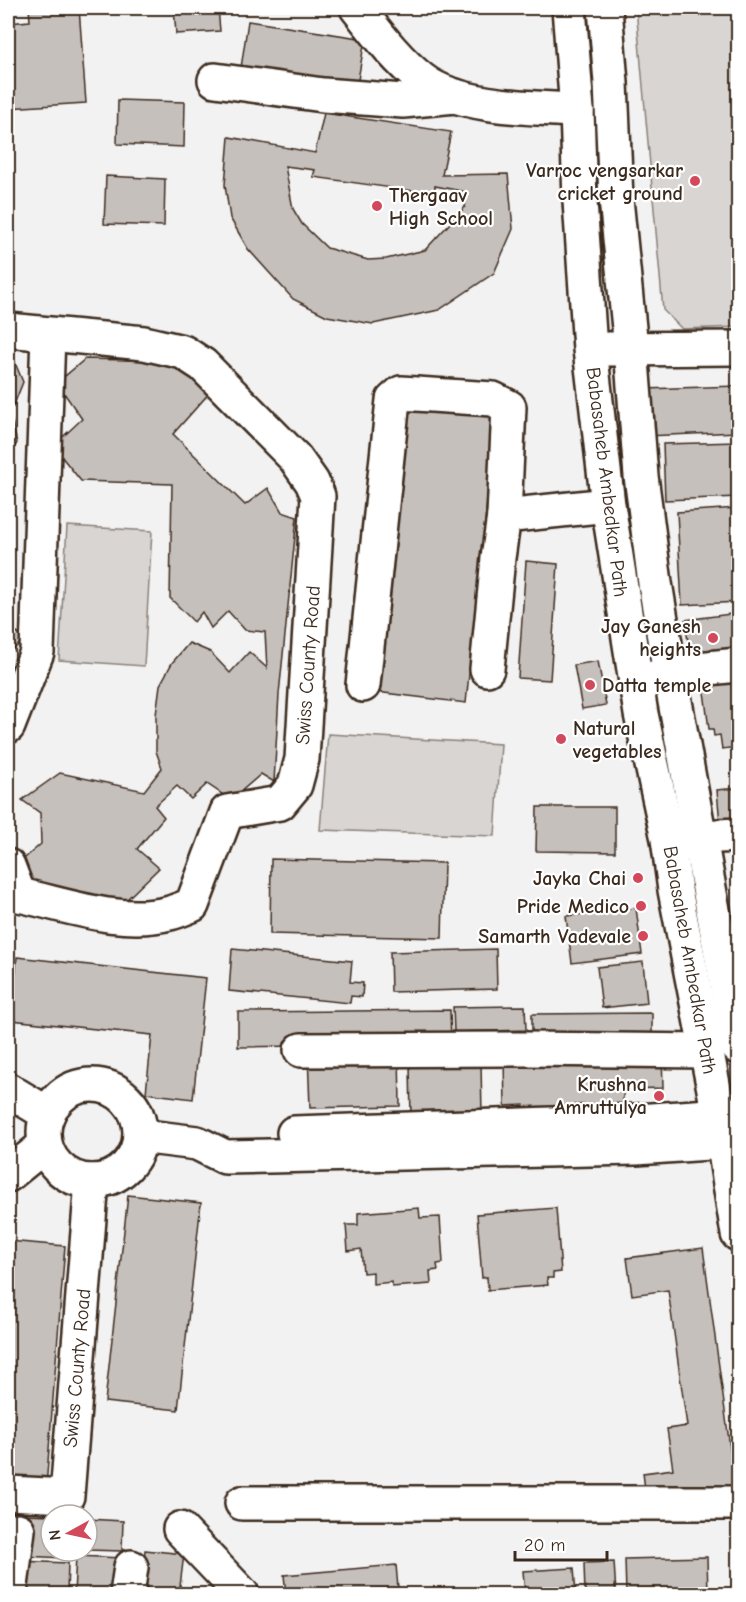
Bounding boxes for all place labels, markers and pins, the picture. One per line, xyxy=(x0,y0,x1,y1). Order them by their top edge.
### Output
place label: Varroc vengsarkar cricket ground xyxy=(526,159,683,205)
marker: Varroc vengsarkar cricket ground xyxy=(688,174,702,188)
place label: Thergaav High School xyxy=(389,184,493,230)
marker: Thergaav High School xyxy=(370,199,384,213)
place label: Jay Ganesh heights xyxy=(601,615,701,661)
marker: Jay Ganesh heights xyxy=(706,631,720,645)
place label: Datta temple xyxy=(602,674,711,697)
marker: Datta temple xyxy=(583,678,597,692)
place label: Natural vegetables xyxy=(572,717,662,763)
marker: Natural vegetables xyxy=(554,732,568,746)
place label: Jayka Chai xyxy=(533,867,626,890)
marker: Jayka Chai xyxy=(631,871,645,885)
place label: Pride Medico xyxy=(517,895,629,918)
marker: Pride Medico xyxy=(634,899,648,913)
place label: Samarth Vadevale xyxy=(478,925,631,948)
marker: Samarth Vadevale xyxy=(636,929,650,943)
place label: Krushna Amruttulya xyxy=(554,1073,647,1119)
marker: Krushna Amruttulya xyxy=(652,1089,666,1103)

